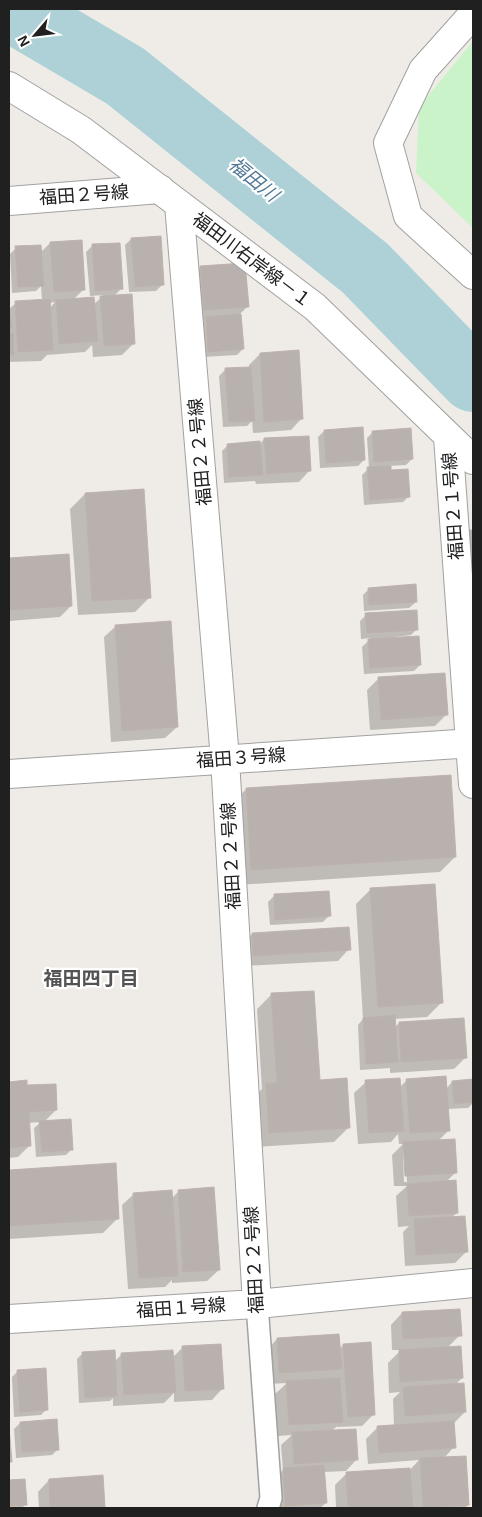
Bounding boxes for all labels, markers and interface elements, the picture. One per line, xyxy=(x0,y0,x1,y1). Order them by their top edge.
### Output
north arrow xyxy=(10,10,60,60)
text: N xyxy=(14,33,33,49)
water label: 福田川 xyxy=(225,153,284,207)
street label: 福田２号線 xyxy=(38,182,130,208)
street label: 福田川右岸線－１ xyxy=(188,209,316,311)
street label: 福田２２号線 xyxy=(185,397,215,507)
street label: 福田２１号線 xyxy=(439,451,467,561)
street label: 福田３号線 xyxy=(195,745,287,771)
street label: 福田２２号線 xyxy=(218,802,244,910)
district label: 福田四丁目 xyxy=(43,968,139,989)
street label: 福田２２号線 xyxy=(241,1206,267,1314)
street label: 福田１号線 xyxy=(135,1295,227,1321)

